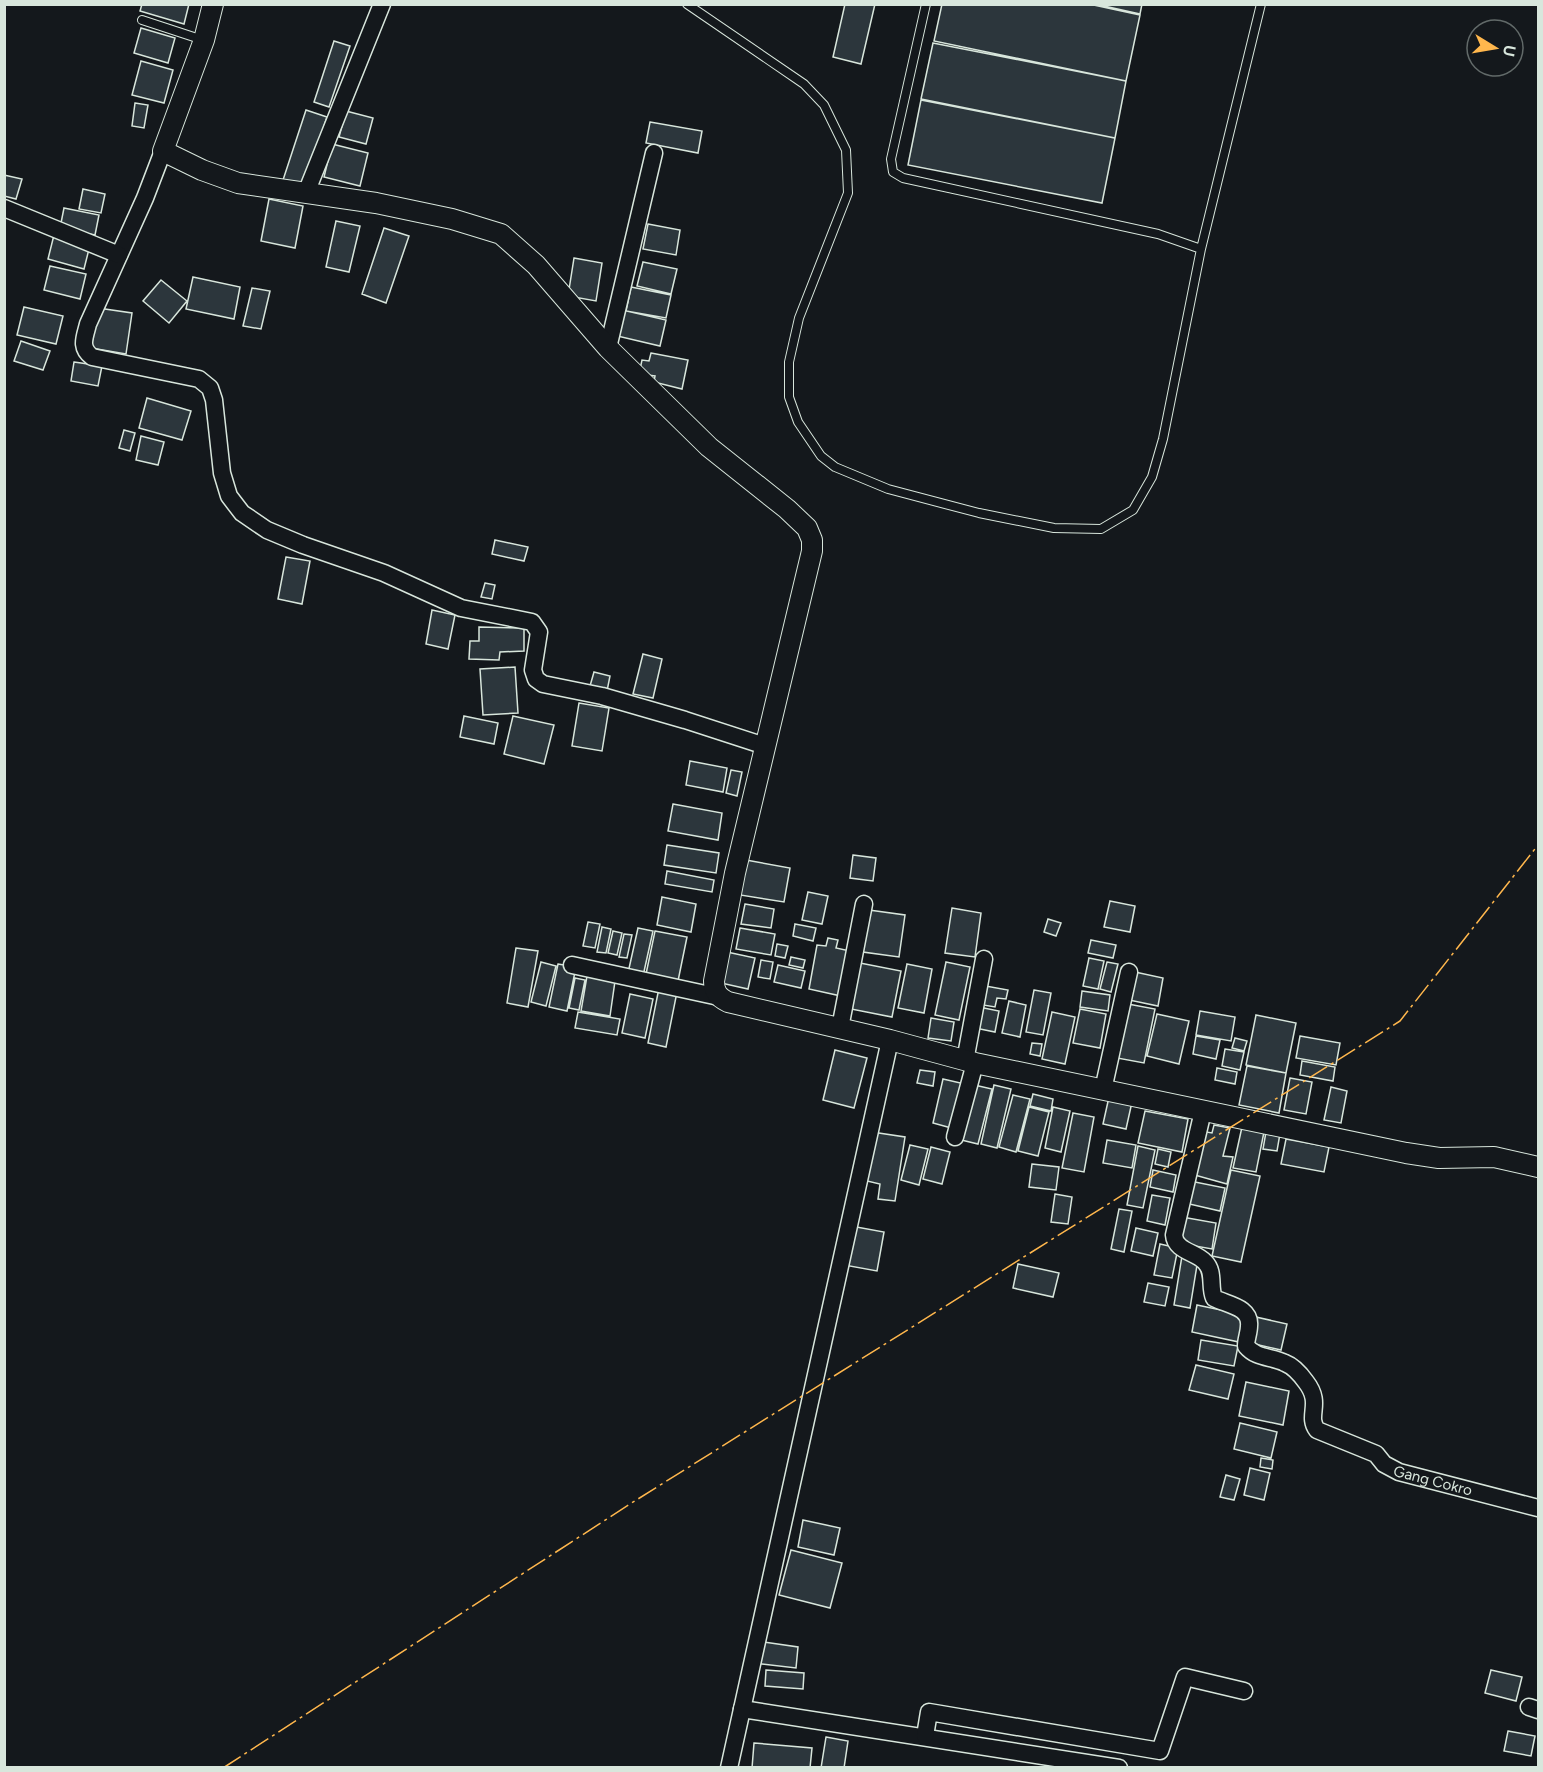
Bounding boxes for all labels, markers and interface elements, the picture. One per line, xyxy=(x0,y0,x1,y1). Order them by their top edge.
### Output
north arrow xyxy=(1465,18,1525,78)
text: U xyxy=(1499,43,1520,58)
street label: Gang Cokro xyxy=(1392,1462,1474,1500)

